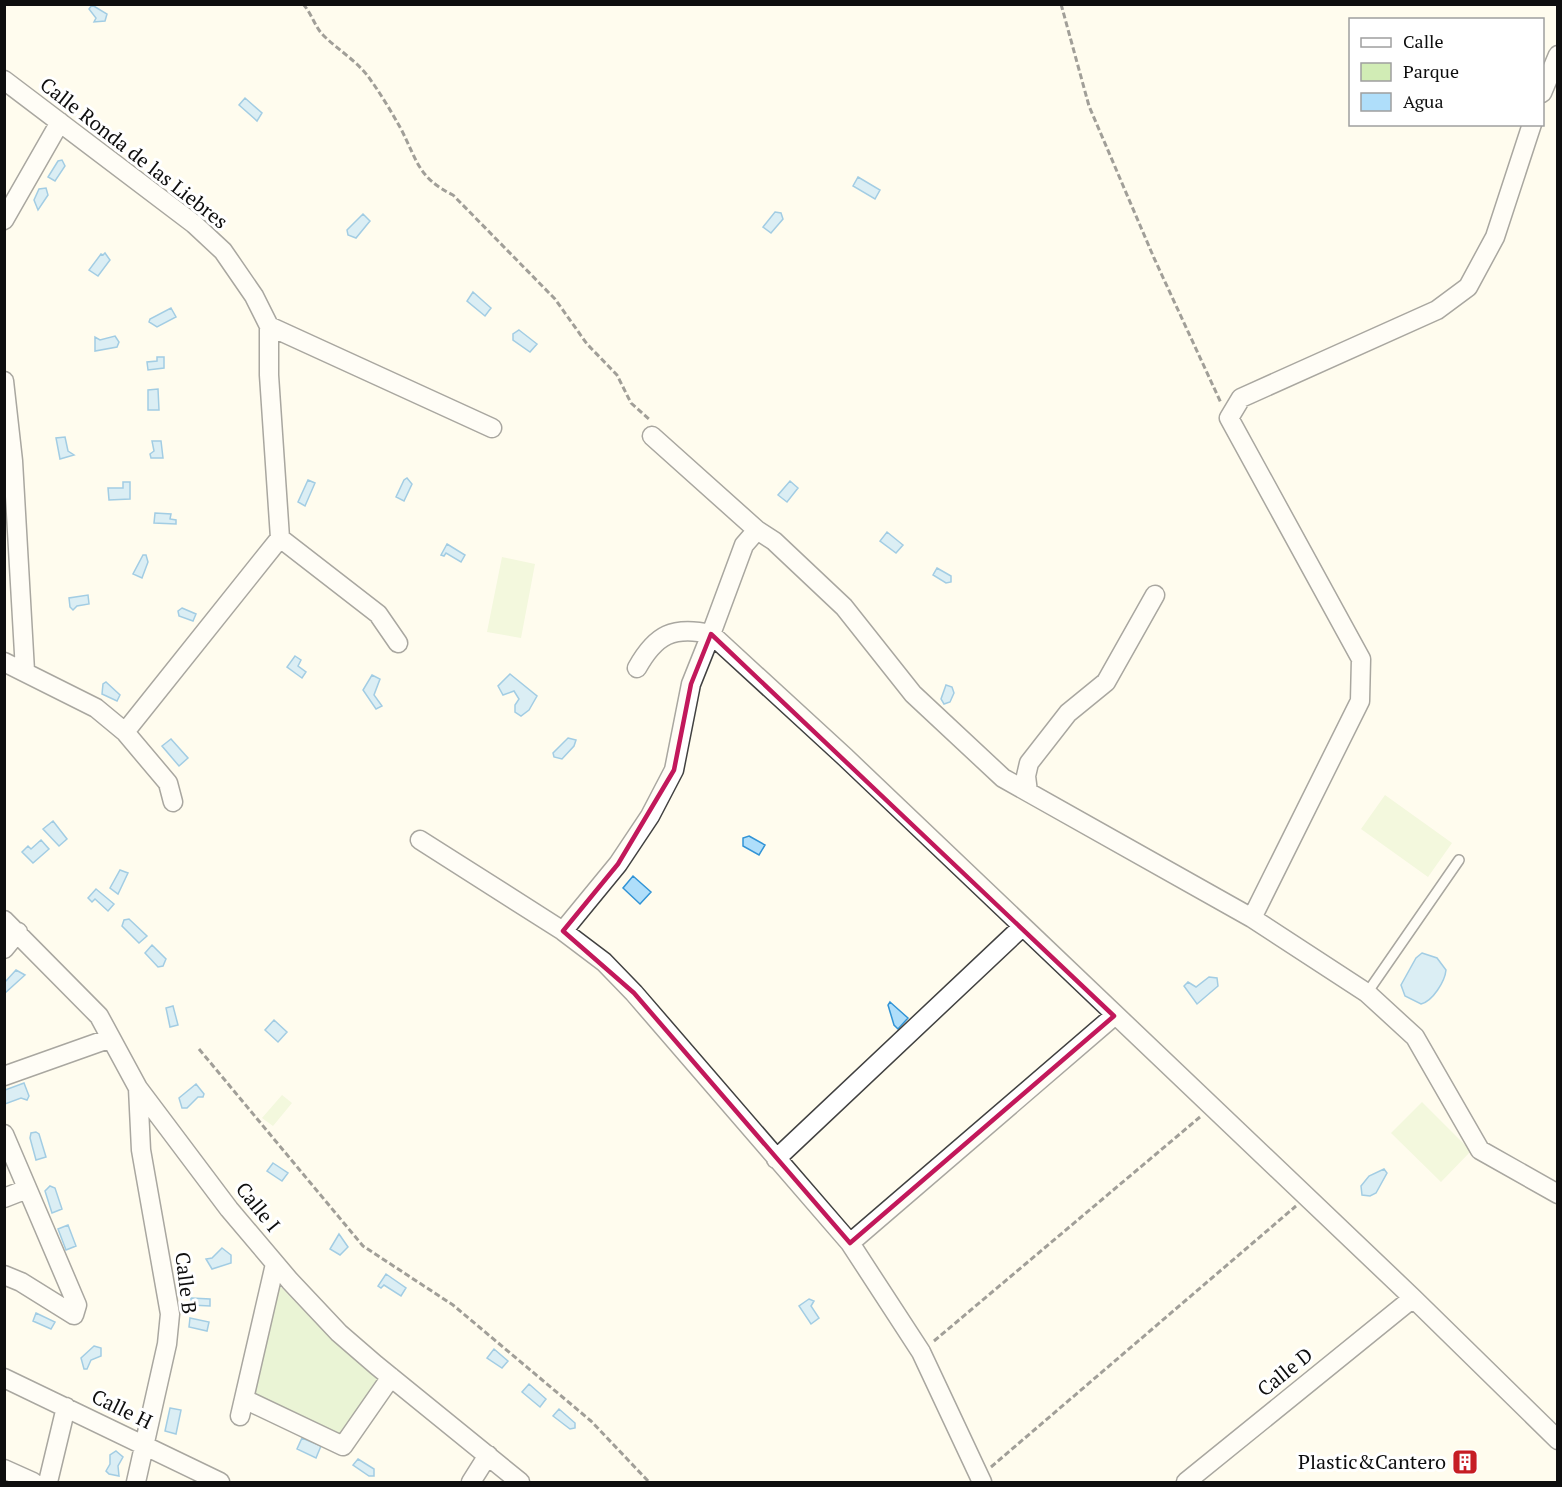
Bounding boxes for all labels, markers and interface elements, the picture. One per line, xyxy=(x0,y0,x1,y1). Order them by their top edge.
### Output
legend xyxy=(1349,18,1544,126)
text: Calle xyxy=(1403,29,1444,53)
text: Parque xyxy=(1403,59,1459,83)
street label: Calle Ronda de las Liebres xyxy=(35,71,234,234)
text: Agua xyxy=(1403,89,1444,113)
street label: Calle I xyxy=(230,1176,287,1237)
street label: Calle B xyxy=(169,1250,204,1315)
street label: Calle D xyxy=(1251,1341,1318,1402)
street label: Calle H xyxy=(87,1382,157,1435)
building icon: Plastic&Cantero xyxy=(1450,1447,1480,1477)
place label: Plastic&Cantero xyxy=(1298,1448,1446,1475)

